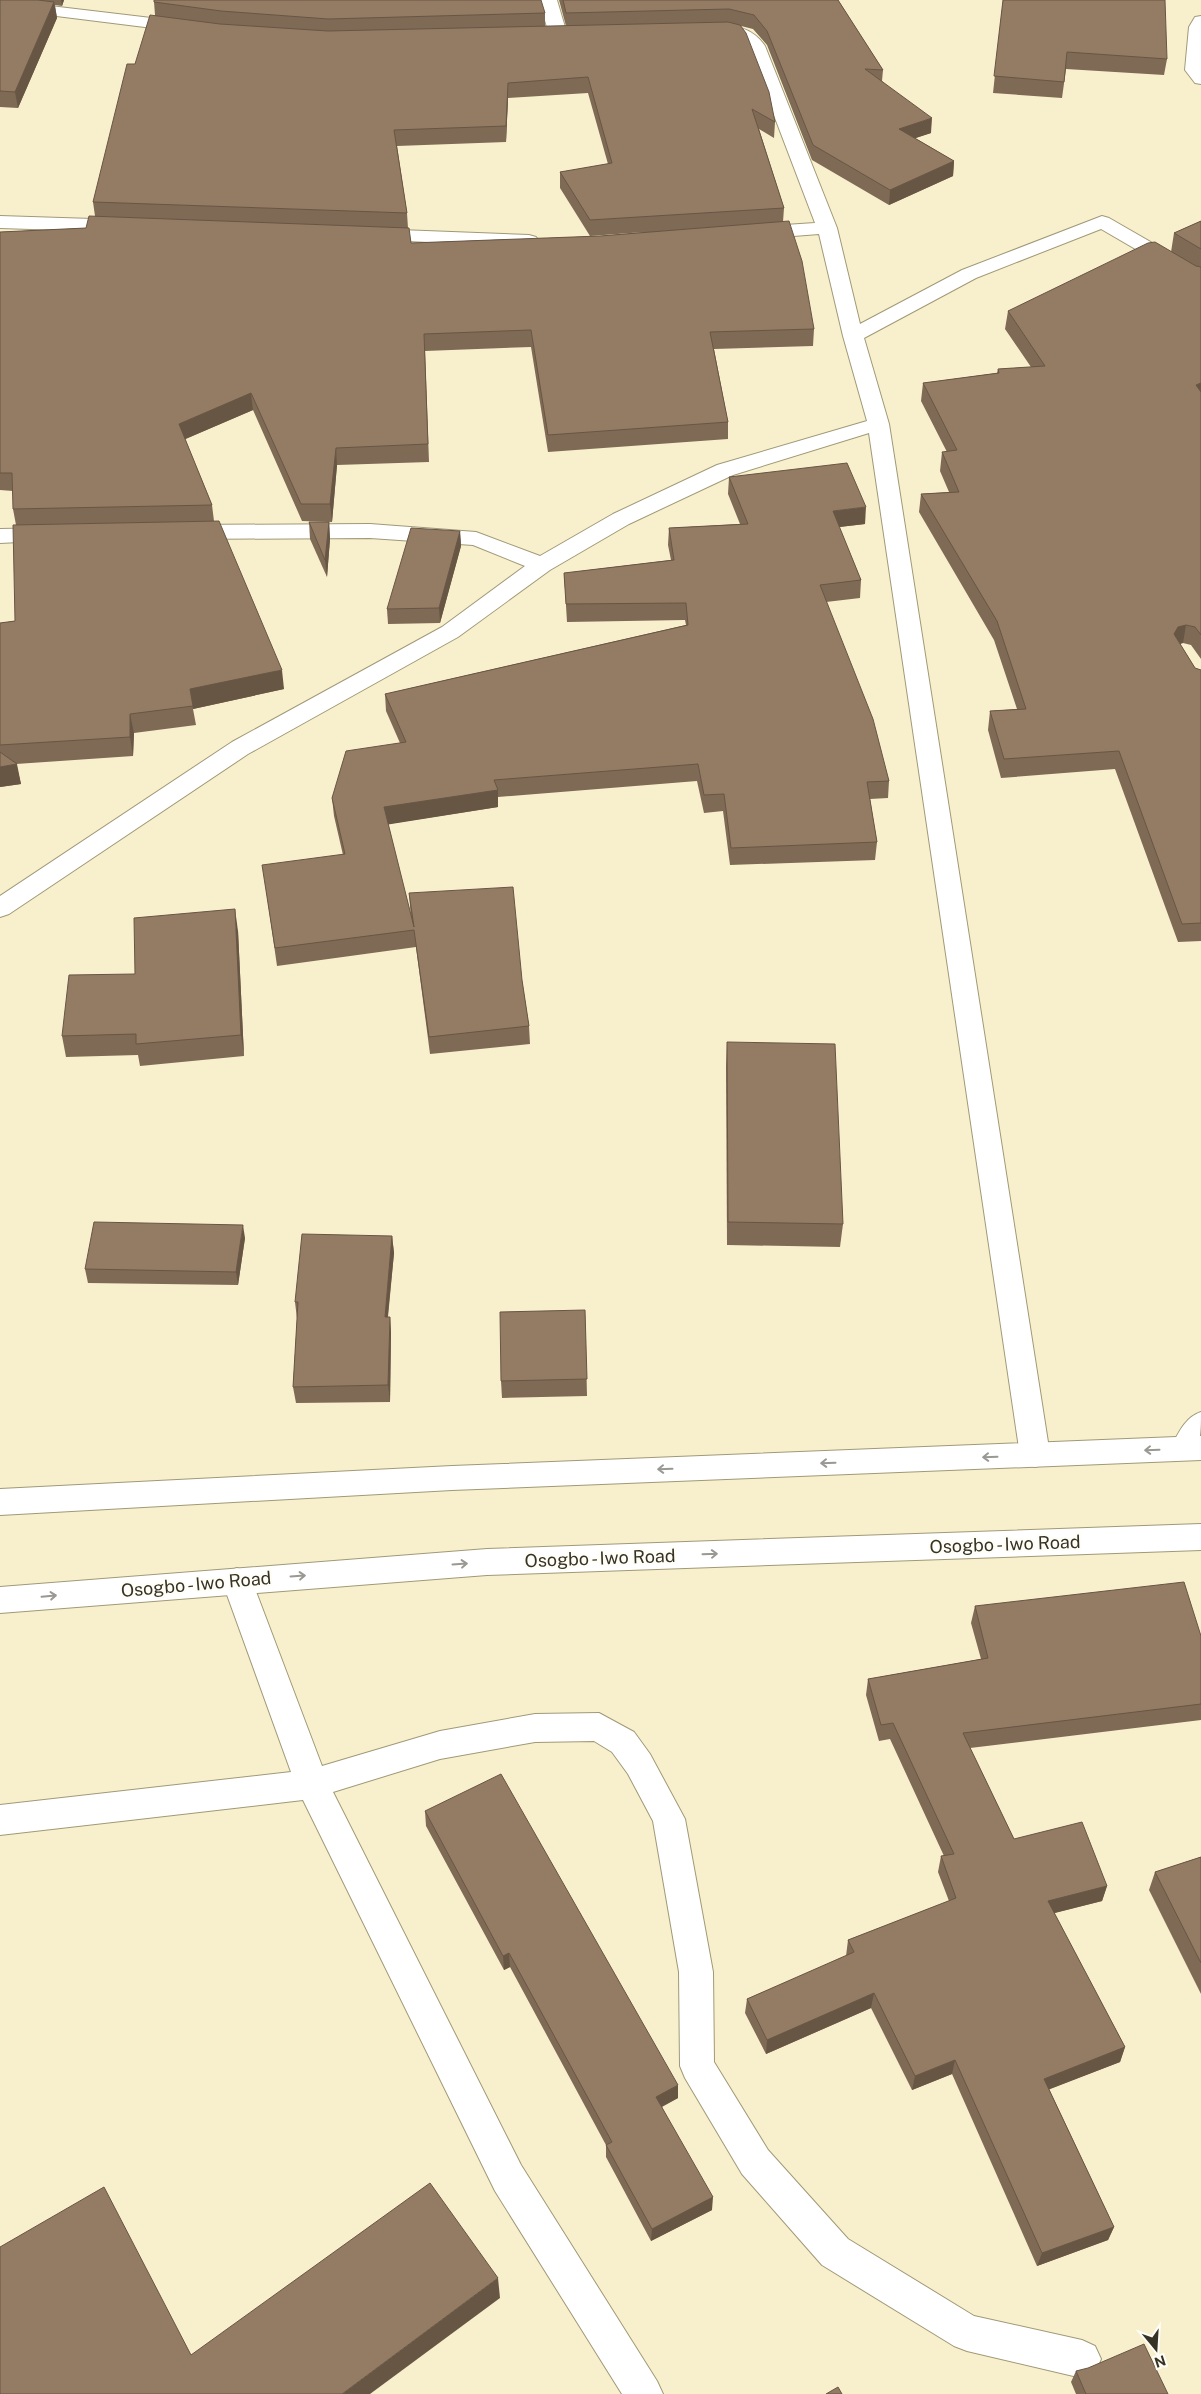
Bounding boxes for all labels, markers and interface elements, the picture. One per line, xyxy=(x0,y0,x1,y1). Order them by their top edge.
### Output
one-way arrow xyxy=(1145,1446,1161,1455)
one-way arrow xyxy=(982,1452,998,1461)
one-way arrow xyxy=(820,1458,836,1468)
one-way arrow xyxy=(657,1465,673,1474)
street label: Osogbo - Iwo Road xyxy=(929,1531,1081,1557)
street label: Osogbo - Iwo Road xyxy=(524,1545,676,1571)
one-way arrow xyxy=(701,1549,717,1559)
one-way arrow xyxy=(452,1559,468,1568)
street label: Osogbo - Iwo Road xyxy=(120,1567,272,1601)
one-way arrow xyxy=(290,1571,306,1581)
one-way arrow xyxy=(40,1591,56,1601)
north arrow xyxy=(1131,2324,1181,2374)
text: N xyxy=(1152,2352,1168,2371)

